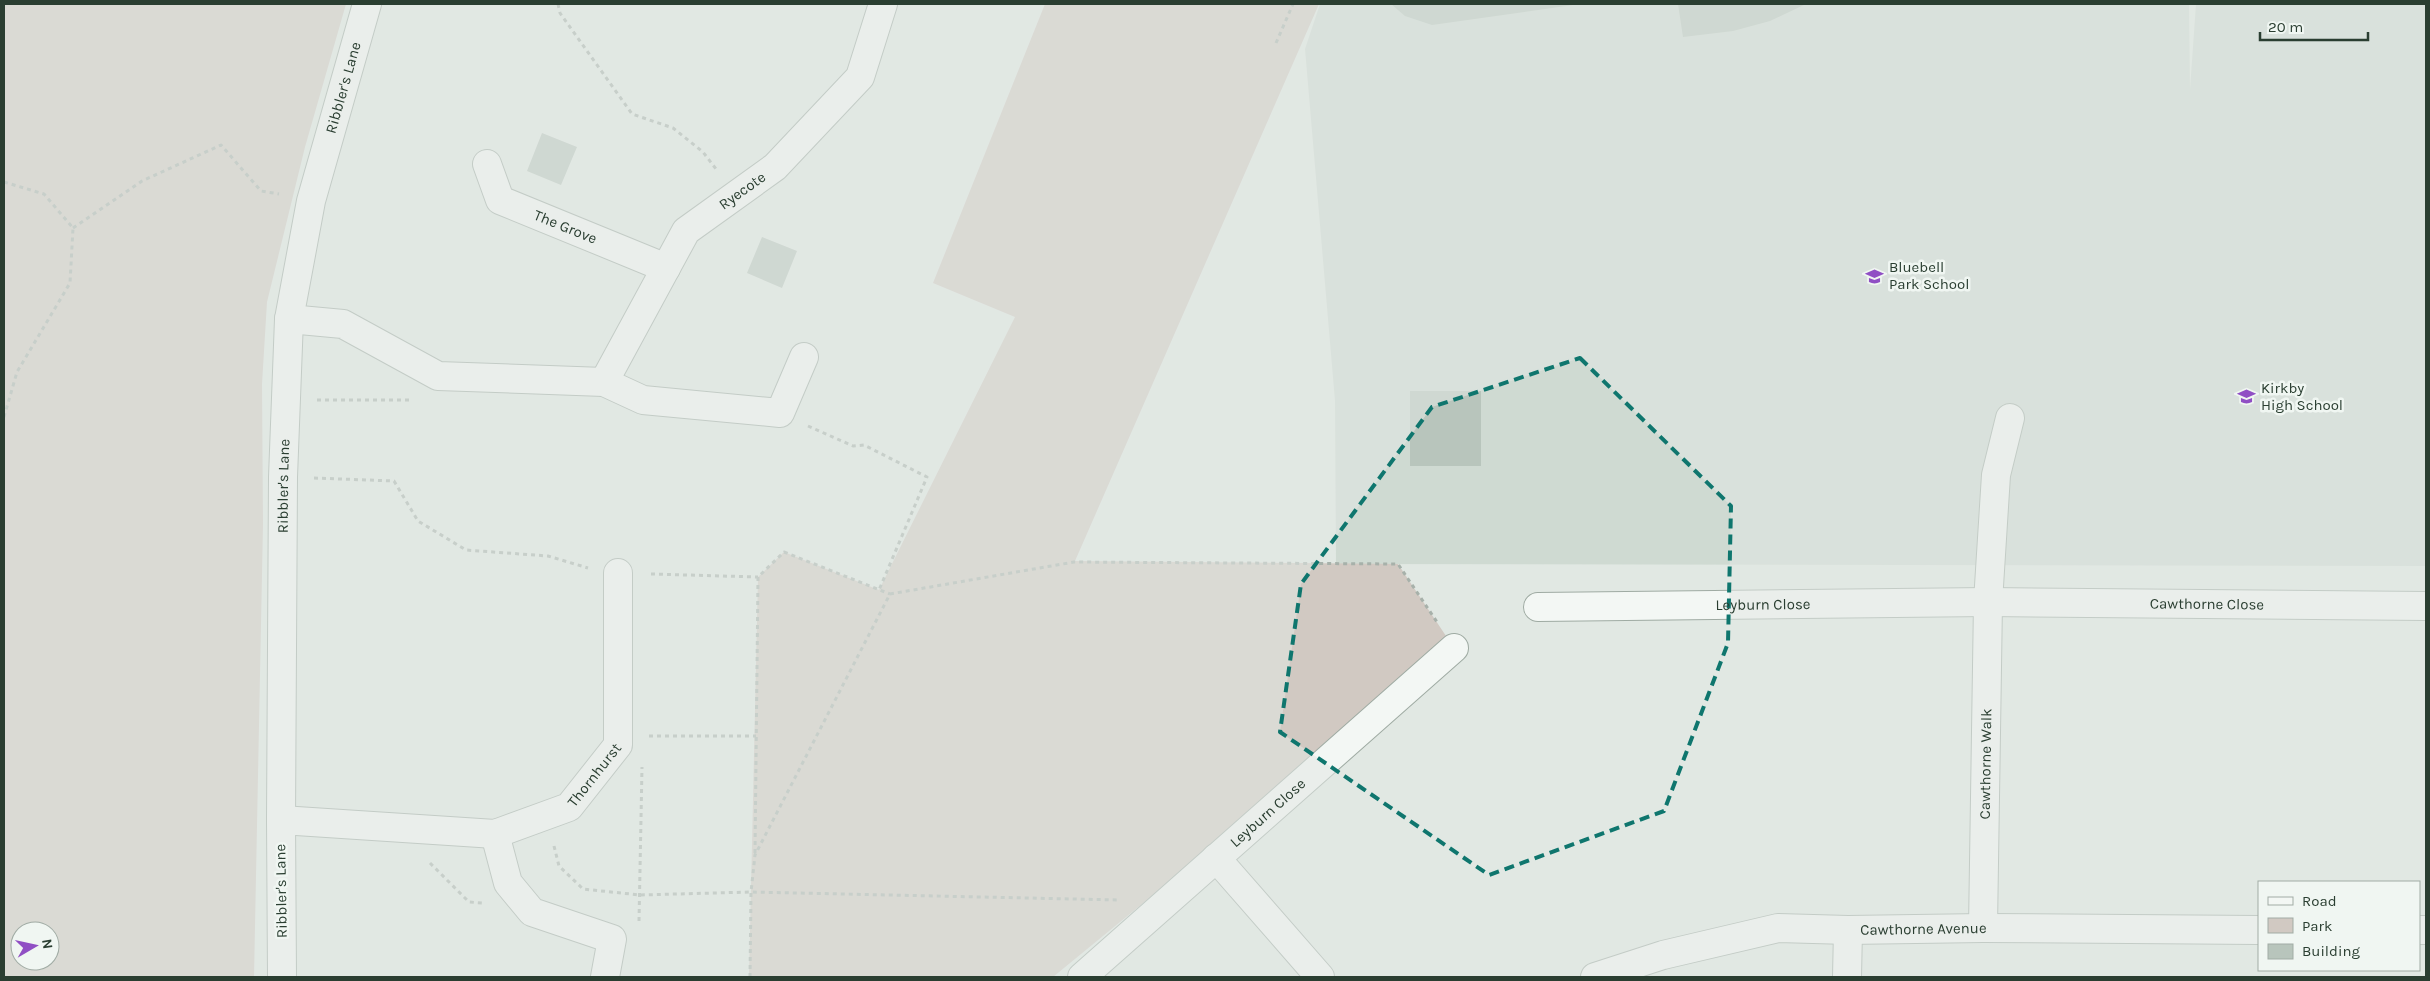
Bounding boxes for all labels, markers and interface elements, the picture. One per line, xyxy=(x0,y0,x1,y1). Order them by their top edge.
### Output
scale bar xyxy=(2260,10,2368,42)
text: 20 m xyxy=(2268,18,2303,36)
street label: Ribbler's Lane xyxy=(322,40,365,135)
street label: Ryecote xyxy=(715,168,769,213)
street label: The Grove xyxy=(531,206,600,248)
place label: Bluebell Park School xyxy=(1889,258,1969,293)
school or university icon: Bluebell Park School xyxy=(1865,266,1885,286)
place label: Kirkby High School xyxy=(2261,379,2343,414)
school or university icon: Kirkby High School xyxy=(2237,387,2257,407)
street label: Ribbler's Lane xyxy=(274,439,293,533)
street label: Cawthorne Close xyxy=(2150,594,2264,614)
street label: Leyburn Close xyxy=(1715,595,1811,614)
street label: Cawthorne Walk xyxy=(1976,708,1995,820)
street label: Thornhurst xyxy=(564,739,625,811)
street label: Leyburn Close xyxy=(1226,775,1309,851)
street label: Ribbler's Lane xyxy=(271,844,291,938)
legend xyxy=(2258,881,2420,971)
text: Road xyxy=(2302,892,2337,910)
text: Park xyxy=(2302,917,2332,935)
street label: Cawthorne Avenue xyxy=(1860,919,1987,939)
north arrow xyxy=(10,921,60,971)
text: N xyxy=(38,938,57,950)
text: Building xyxy=(2302,942,2360,960)

